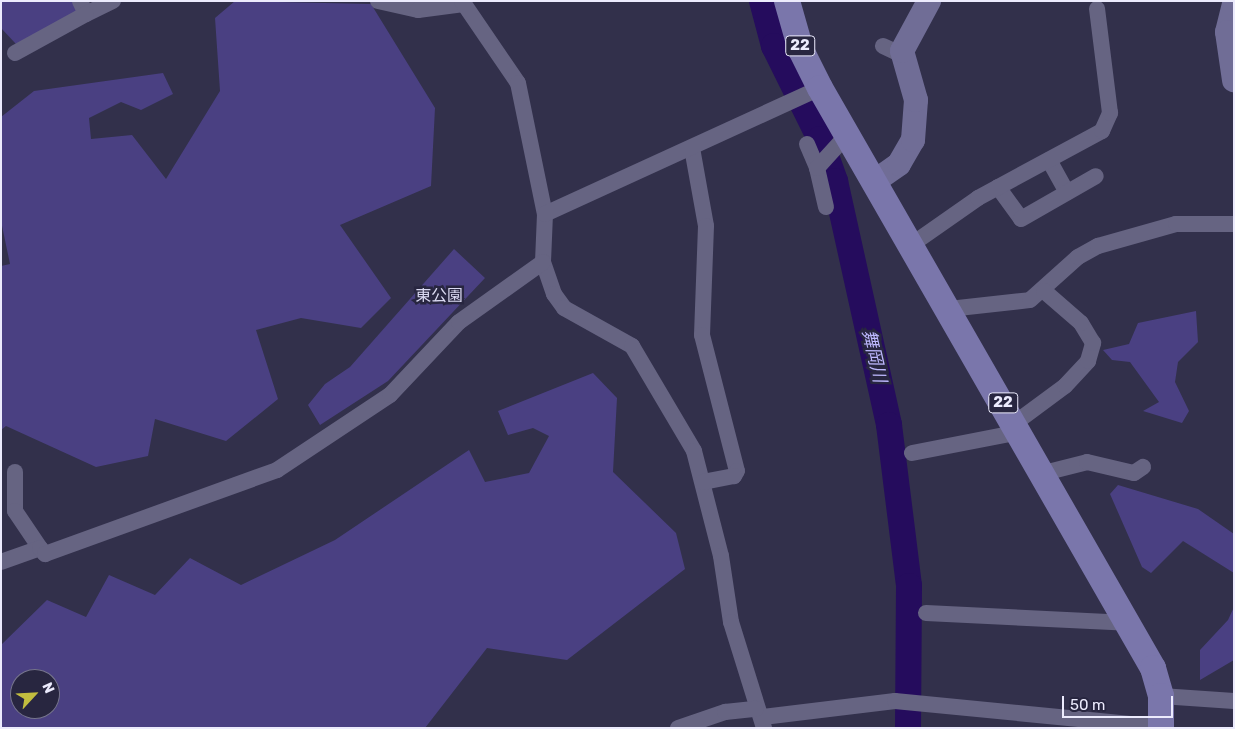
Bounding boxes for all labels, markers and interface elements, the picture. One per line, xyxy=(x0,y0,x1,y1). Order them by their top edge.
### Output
road number: 22 xyxy=(785,34,815,58)
park label: 東公園 xyxy=(415,286,463,306)
water label: 舞岡川 xyxy=(857,327,891,385)
road number: 22 xyxy=(988,390,1018,416)
north arrow xyxy=(10,669,60,719)
text: N xyxy=(38,680,58,696)
scale bar xyxy=(1065,686,1176,718)
text: 50 m xyxy=(1070,696,1105,714)

